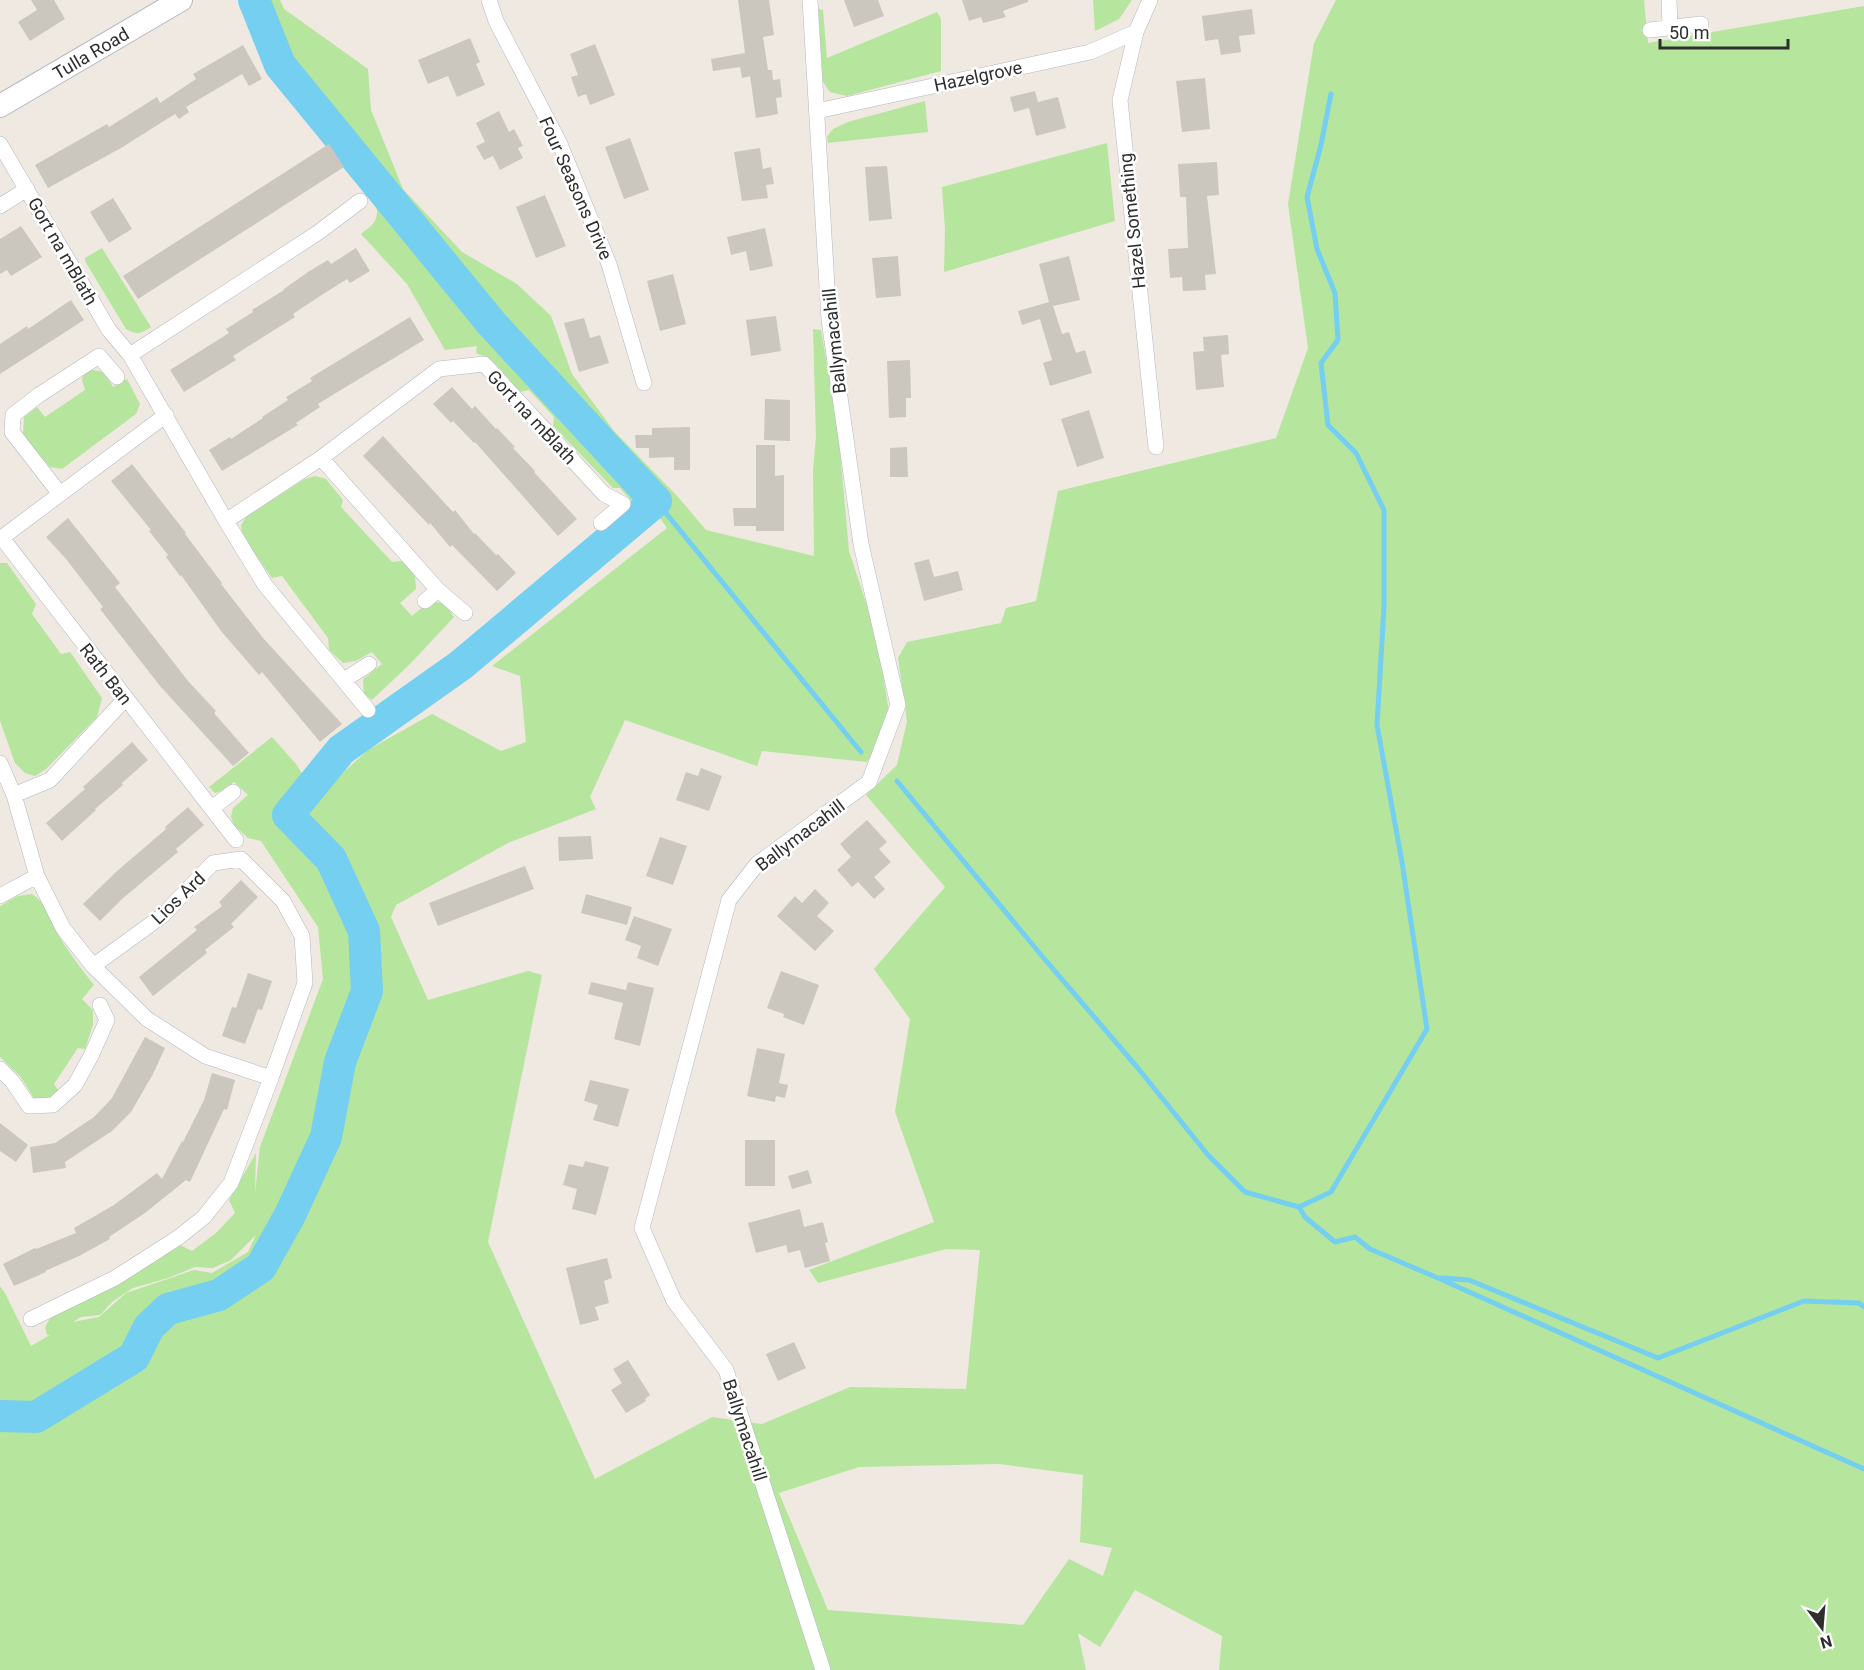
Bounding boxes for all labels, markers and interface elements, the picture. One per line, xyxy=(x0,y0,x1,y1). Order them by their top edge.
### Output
scale bar xyxy=(1660,12,1788,50)
text: 50 m xyxy=(1669,22,1709,43)
street label: Tulla Road xyxy=(49,23,132,83)
street label: Hazelgrove xyxy=(932,56,1024,96)
street label: Four Seasons Drive xyxy=(535,113,617,263)
street label: Hazel Something xyxy=(1114,152,1150,290)
street label: Gort na mBlath xyxy=(24,194,102,308)
street label: Ballymacahill xyxy=(818,287,850,395)
street label: Gort na mBlath xyxy=(483,366,581,468)
street label: Rath Ban xyxy=(76,639,136,709)
street label: Ballymacahill xyxy=(751,795,849,875)
street label: Lios Ard xyxy=(147,868,209,928)
street label: Ballymacahill xyxy=(719,1376,771,1484)
north arrow xyxy=(1792,1598,1852,1658)
text: N xyxy=(1818,1631,1834,1653)

